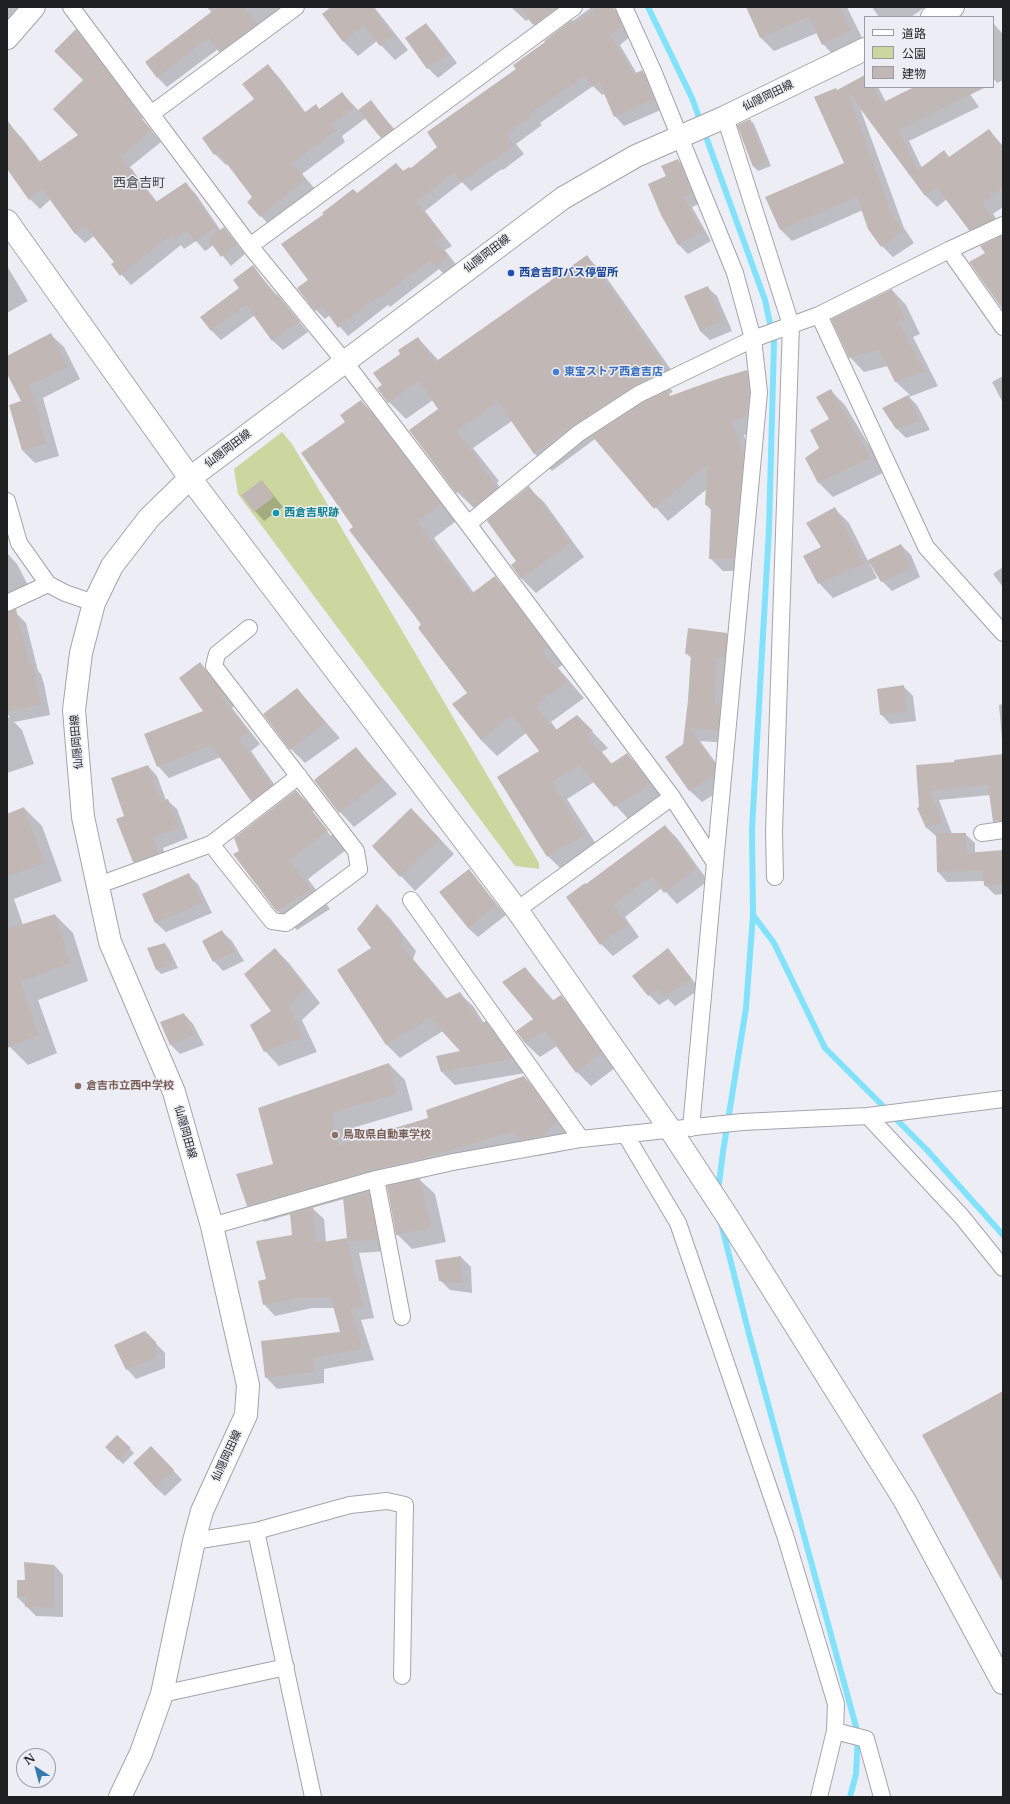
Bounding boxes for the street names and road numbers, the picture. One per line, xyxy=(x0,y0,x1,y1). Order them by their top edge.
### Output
street label: 仙隠岡田線 xyxy=(740,78,796,114)
street label: 仙隠岡田線 xyxy=(461,232,513,276)
street label: 仙隠岡田線 xyxy=(202,427,254,471)
street label: 仙隠岡田線 xyxy=(68,714,86,770)
street label: 仙隠岡田線 xyxy=(171,1104,199,1160)
street label: 仙隠岡田線 xyxy=(209,1428,245,1484)

